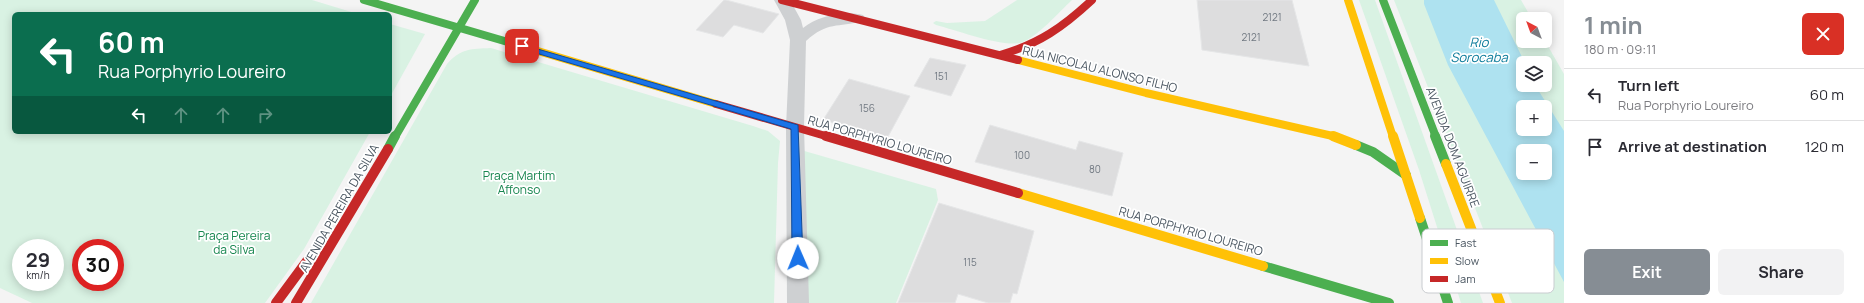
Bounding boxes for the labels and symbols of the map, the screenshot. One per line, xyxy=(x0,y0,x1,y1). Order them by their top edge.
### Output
house number: 2121 xyxy=(1262,10,1282,24)
north arrow xyxy=(1516,12,1552,48)
pin xyxy=(505,29,539,63)
house number: 2121 xyxy=(1241,30,1261,44)
water label: Rio Sorocaba xyxy=(1450,33,1508,66)
street label: RUA NICOLAU ALONSO FILHO xyxy=(1021,42,1179,97)
house number: 151 xyxy=(934,69,948,83)
street label: AVENIDA DOM AGUIRRE xyxy=(1422,84,1484,210)
house number: 156 xyxy=(859,101,875,115)
street label: RUA PORPHYRIO LOUREIRO xyxy=(806,111,954,169)
street label: AVENIDA PEREIRA DA SILVA xyxy=(295,140,383,275)
house number: 100 xyxy=(1014,148,1030,162)
house number: 80 xyxy=(1089,162,1101,176)
park label: Praça Martim Affonso xyxy=(483,167,555,198)
street label: RUA PORPHYRIO LOUREIRO xyxy=(1117,202,1265,260)
park label: Praça Pereira da Silva xyxy=(198,227,270,258)
legend xyxy=(1422,229,1554,293)
text: Fast xyxy=(1455,235,1477,250)
position arrow xyxy=(777,237,819,279)
speed limit sign: 30 xyxy=(72,239,124,291)
text: Slow xyxy=(1455,253,1480,268)
house number: 115 xyxy=(963,255,977,269)
text: Jam xyxy=(1455,271,1476,286)

